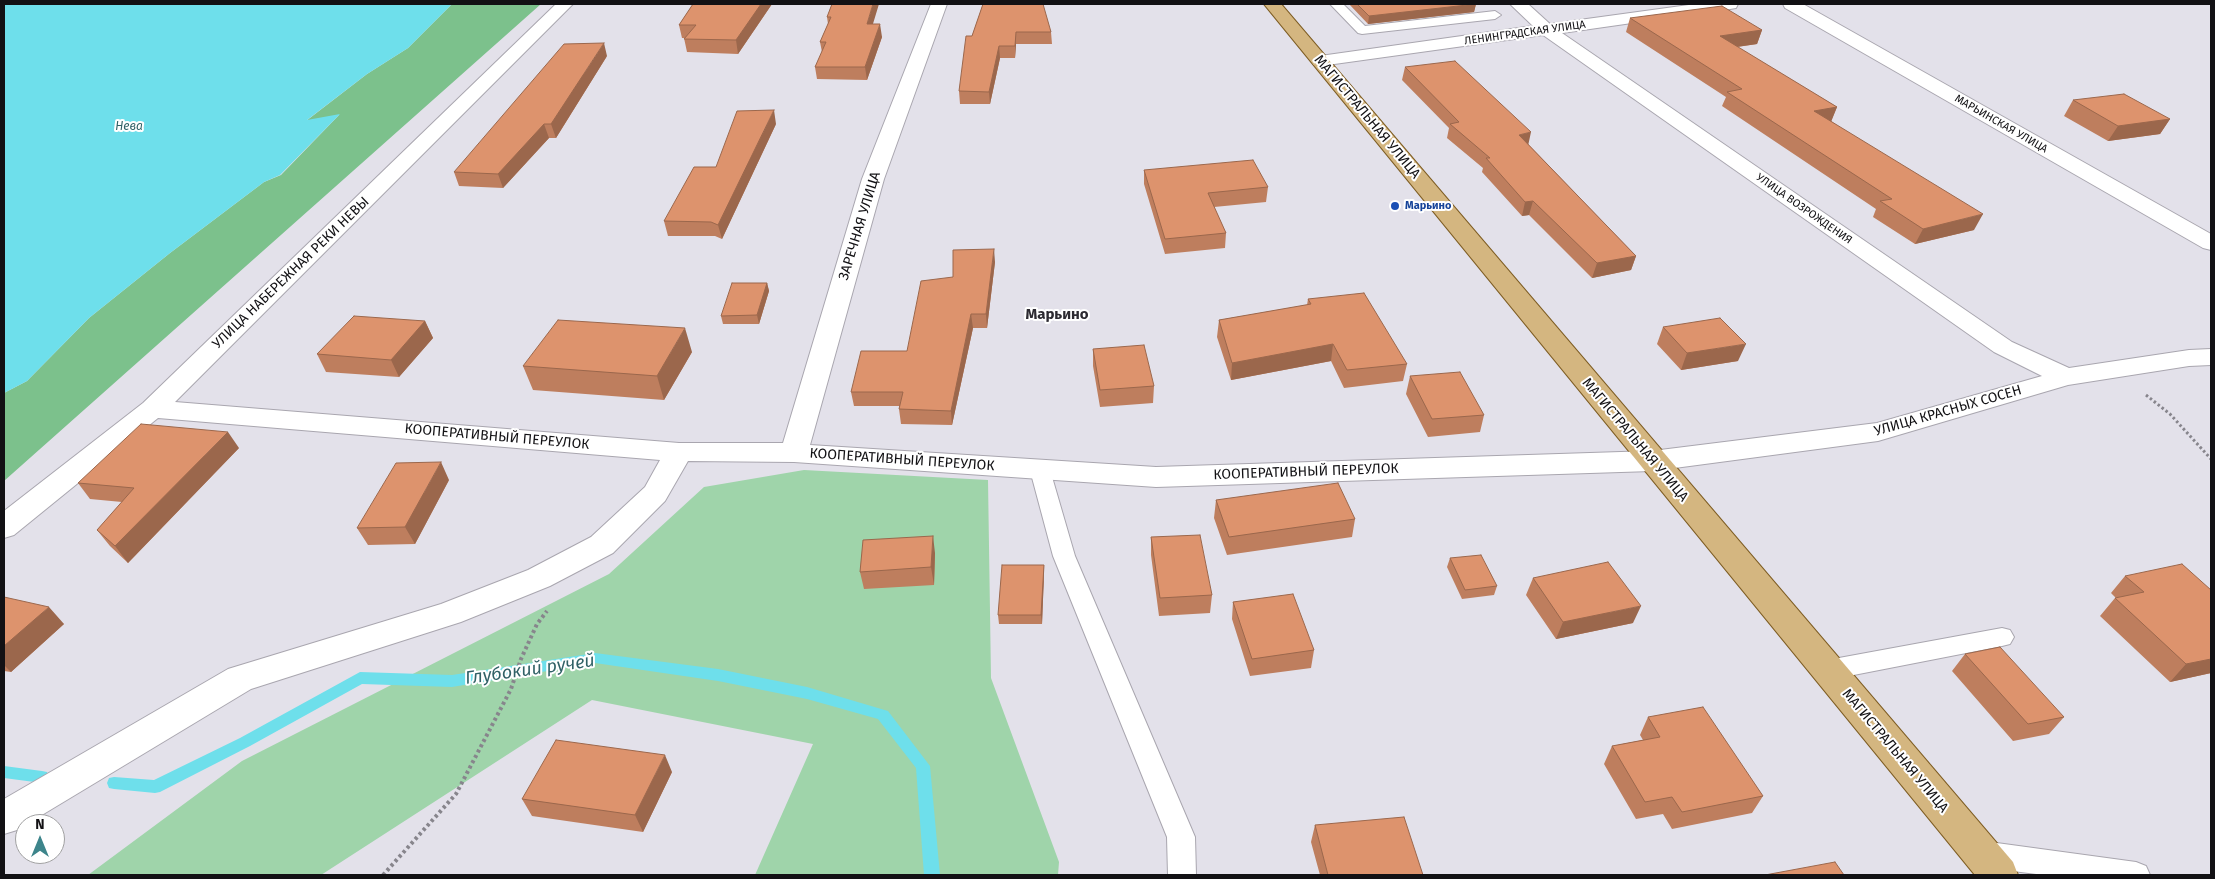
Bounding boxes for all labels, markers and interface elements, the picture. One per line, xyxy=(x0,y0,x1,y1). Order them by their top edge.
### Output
street label: ЛЕНИНГРАДСКАЯ УЛИЦА xyxy=(1463,18,1587,48)
street label: МАГИСТРАЛЬНАЯ УЛИЦА xyxy=(1310,52,1424,182)
street label: МАРЬИНСКАЯ УЛИЦА xyxy=(1952,92,2050,156)
water label: Нева xyxy=(115,120,143,134)
street label: ЗАРЕЧНАЯ УЛИЦА xyxy=(836,170,884,282)
street label: УЛИЦА ВОЗРОЖДЕНИЯ xyxy=(1754,171,1854,247)
street label: УЛИЦА НАБЕРЕЖНАЯ РЕКИ НЕВЫ xyxy=(209,194,373,352)
place label: Марьино xyxy=(1405,199,1451,213)
marker: Марьино xyxy=(1389,200,1401,212)
district label: Марьино xyxy=(1025,306,1089,324)
street label: МАГИСТРАЛЬНАЯ УЛИЦА xyxy=(1578,375,1692,505)
street label: УЛИЦА КРАСНЫХ СОСЕН xyxy=(1872,382,2024,440)
street label: КООПЕРАТИВНЫЙ ПЕРЕУЛОК xyxy=(404,421,590,453)
street label: КООПЕРАТИВНЫЙ ПЕРЕУЛОК xyxy=(809,445,995,475)
street label: КООПЕРАТИВНЫЙ ПЕРЕУЛОК xyxy=(1213,460,1399,484)
water label: Глубокий ручей xyxy=(464,650,596,690)
street label: МАГИСТРАЛЬНАЯ УЛИЦА xyxy=(1838,686,1952,816)
north arrow xyxy=(15,814,65,864)
text: N xyxy=(35,816,45,833)

